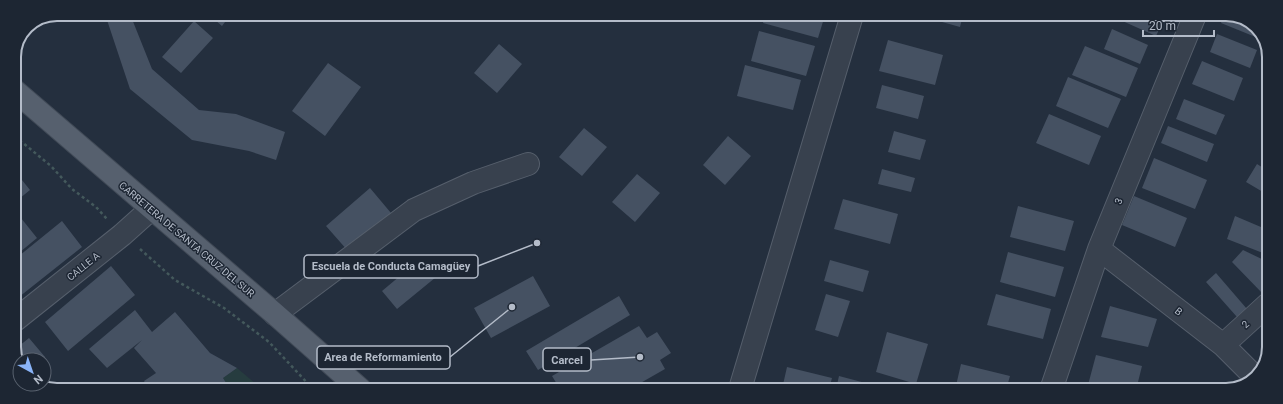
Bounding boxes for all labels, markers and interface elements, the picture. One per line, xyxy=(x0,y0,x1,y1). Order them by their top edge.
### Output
scale bar xyxy=(1143,12,1214,38)
text: 20 m xyxy=(1149,19,1176,33)
street label: CARRETERA DE SANTA CRUZ DEL SUR xyxy=(117,180,256,299)
street label: 3 xyxy=(1112,197,1125,206)
street label: CALLE A xyxy=(65,250,102,283)
callout: Escuela de Conducta Camagüey xyxy=(304,255,478,278)
text: Escuela de Conducta Camagüey xyxy=(312,260,471,273)
street label: B xyxy=(1173,305,1185,318)
street label: 2 xyxy=(1240,318,1251,330)
callout: Area de Reformamiento xyxy=(317,346,450,369)
callout: Carcel xyxy=(543,348,591,371)
text: Area de Reformamiento xyxy=(324,351,442,364)
north arrow xyxy=(12,352,52,392)
text: Carcel xyxy=(551,354,583,367)
text: N xyxy=(31,372,45,387)

